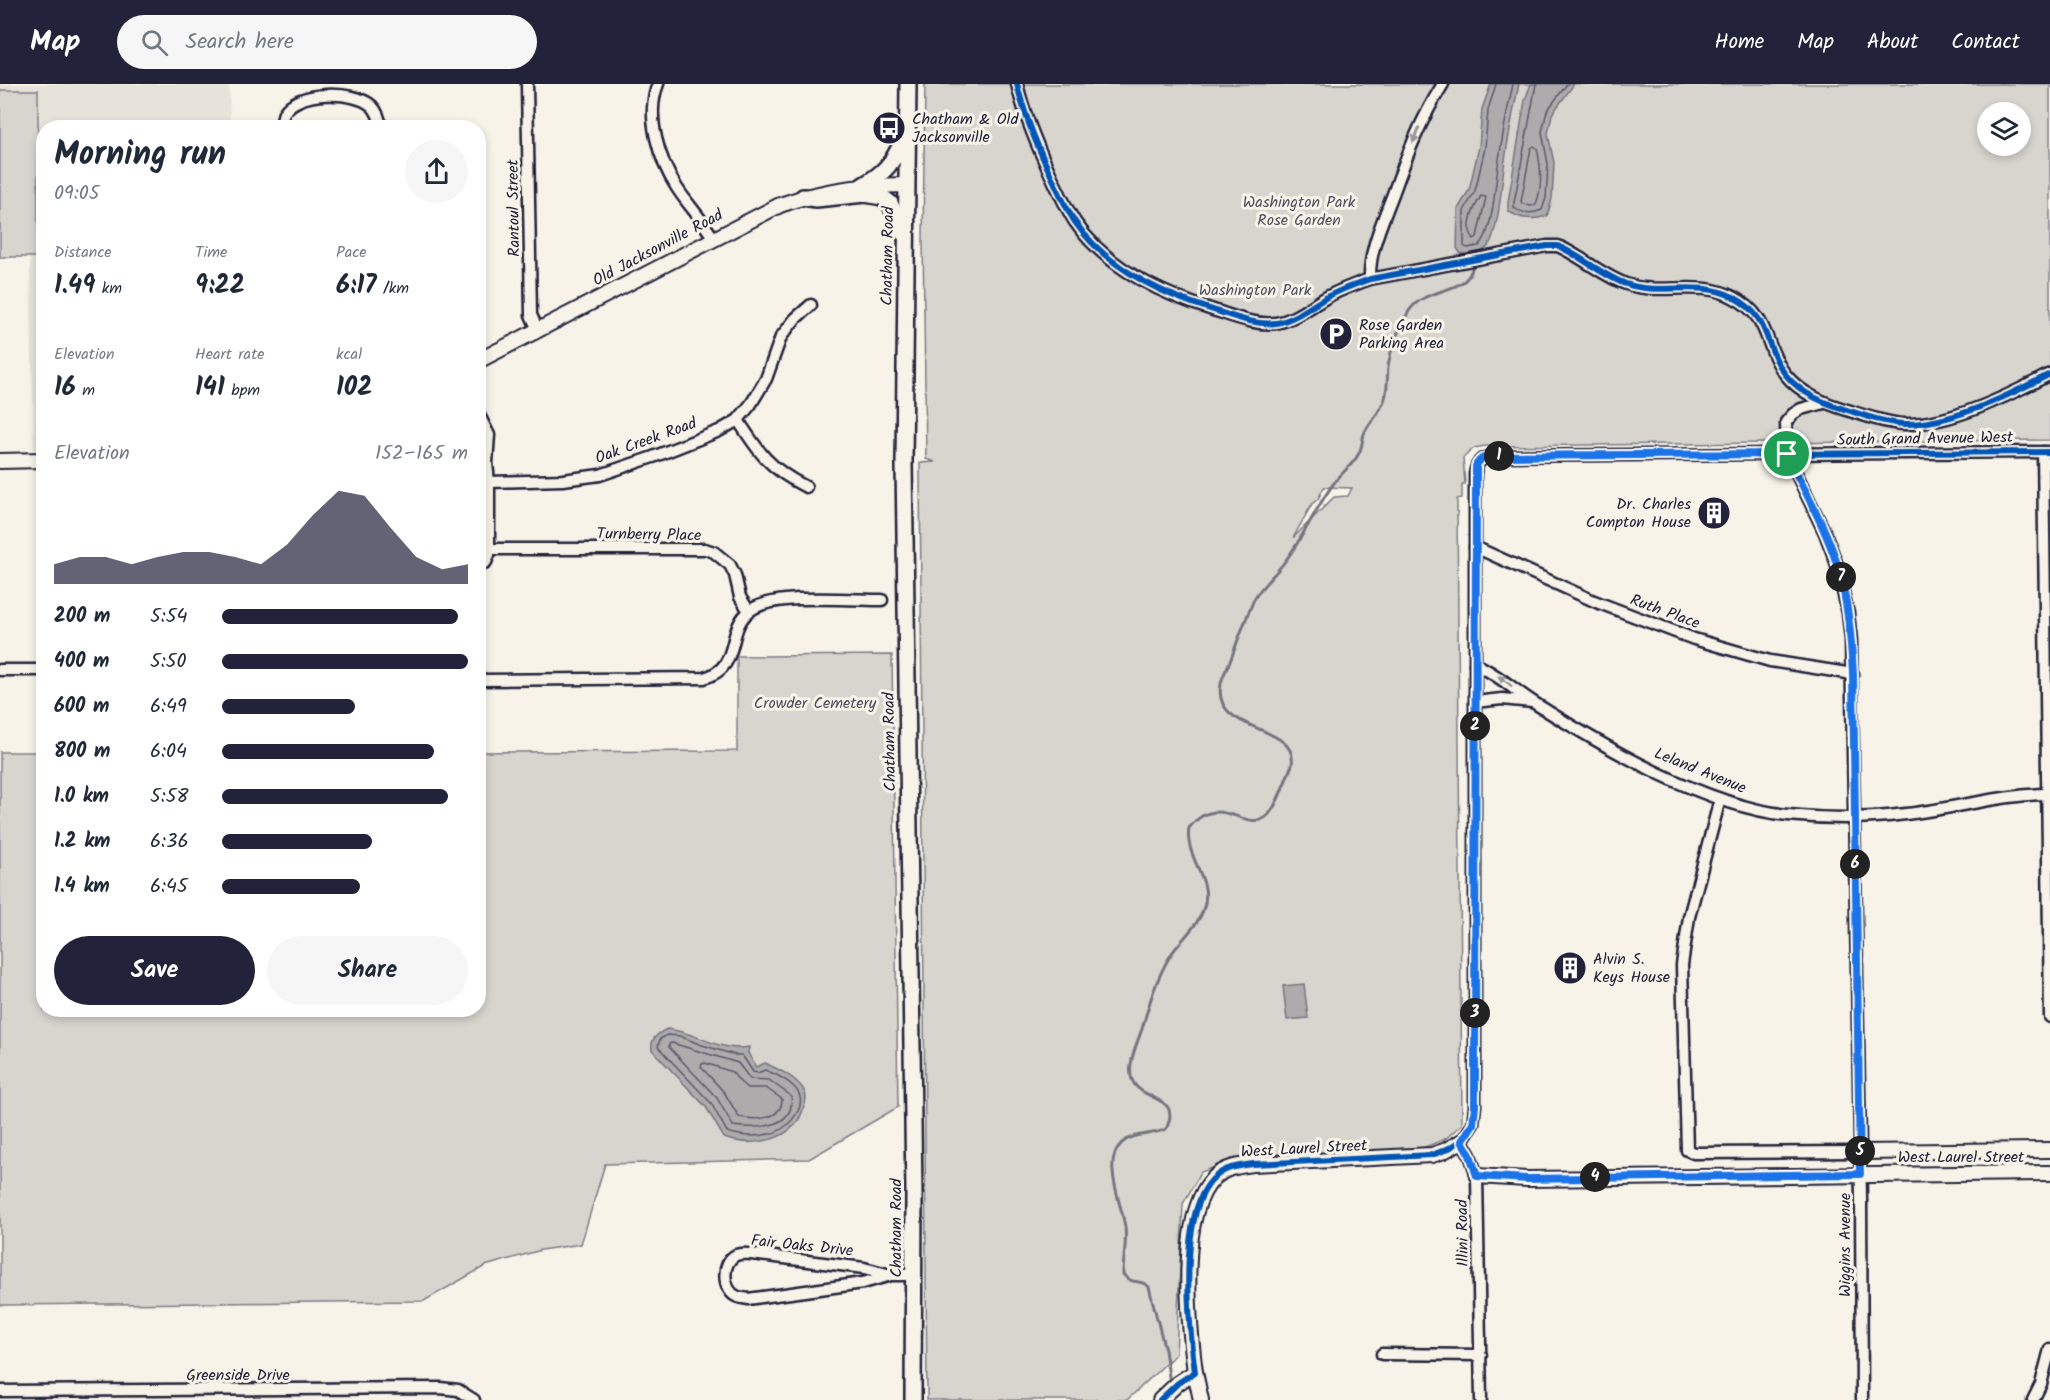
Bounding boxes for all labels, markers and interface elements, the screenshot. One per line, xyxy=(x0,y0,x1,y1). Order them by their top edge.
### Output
search box xyxy=(117,15,537,69)
text: Map xyxy=(30,20,81,65)
text: Search here xyxy=(186,25,294,60)
icon: search xyxy=(138,26,171,59)
text: Home xyxy=(1715,26,1764,59)
text: Map xyxy=(1797,26,1834,59)
text: About xyxy=(1867,26,1918,59)
text: Contact xyxy=(1951,26,2020,59)
map controls xyxy=(1977,102,2031,156)
button: layers xyxy=(1977,102,2031,156)
place label: Chatham & Old Jacksonville xyxy=(912,107,1019,150)
bus stop icon: Chatham & Old Jacksonville xyxy=(871,110,907,146)
one-way arrow xyxy=(1411,127,1421,145)
text: Morning run xyxy=(54,129,226,182)
button: share xyxy=(405,140,468,203)
street label: Rantoul Street xyxy=(501,158,527,257)
text: 09:05 xyxy=(54,178,99,210)
park label: Washington Park Rose Garden xyxy=(1243,190,1356,233)
street label: Old Jacksonville Road xyxy=(588,203,729,293)
street label: Chatham Road xyxy=(875,205,901,306)
text: Distance xyxy=(54,240,112,265)
text: Time xyxy=(195,240,227,265)
text: Pace xyxy=(336,240,367,265)
text: 1.49 xyxy=(54,265,95,307)
text: 9:22 xyxy=(195,265,245,307)
text: 6:17 xyxy=(336,265,377,307)
text: km xyxy=(95,276,122,301)
text: /km xyxy=(377,276,409,301)
park label: Washington Park xyxy=(1199,278,1312,303)
place label: Rose Garden Parking Area xyxy=(1359,313,1444,356)
parking icon: Rose Garden Parking Area xyxy=(1318,316,1354,352)
text: Elevation xyxy=(54,342,115,367)
text: Heart rate xyxy=(195,342,265,367)
text: kcal xyxy=(336,342,362,367)
text: 16 xyxy=(54,367,76,409)
text: 141 xyxy=(195,367,225,409)
text: 102 xyxy=(336,367,372,409)
text: m xyxy=(76,378,95,403)
text: bpm xyxy=(225,378,260,403)
street label: Oak Creek Road xyxy=(592,411,701,471)
street label: South Grand Avenue West xyxy=(1837,425,2014,453)
pin xyxy=(1761,428,1812,479)
icon: arrive xyxy=(1770,437,1803,470)
text: Elevation xyxy=(54,438,130,470)
text: 152–165 m xyxy=(375,438,468,470)
pin: 1 xyxy=(1484,441,1514,471)
text: 1 xyxy=(1497,443,1501,468)
place label: Dr. Charles Compton House xyxy=(1586,492,1691,535)
building icon: Dr. Charles Compton House xyxy=(1696,495,1732,531)
street label: Turnberry Place xyxy=(596,522,702,548)
pin: 7 xyxy=(1826,562,1856,592)
text: 7 xyxy=(1837,564,1845,589)
street label: Ruth Place xyxy=(1627,588,1703,636)
text: 200 m xyxy=(54,601,110,633)
text: 5:54 xyxy=(150,601,187,633)
text: 400 m xyxy=(54,646,110,678)
text: 5:50 xyxy=(150,646,186,678)
one-way arrow xyxy=(1497,675,1513,688)
text: 600 m xyxy=(54,691,109,723)
text: 6:49 xyxy=(150,691,187,723)
park label: Crowder Cemetery xyxy=(754,691,877,716)
street label: Chatham Road xyxy=(877,691,903,792)
pin: 2 xyxy=(1460,711,1490,741)
text: 2 xyxy=(1470,713,1480,738)
text: 800 m xyxy=(54,736,110,768)
text: 6:04 xyxy=(150,736,187,768)
street label: Leland Avenue xyxy=(1650,741,1750,801)
text: 1.0 km xyxy=(54,781,109,813)
text: 5:58 xyxy=(150,781,188,813)
text: 1.2 km xyxy=(54,826,110,858)
text: 6:36 xyxy=(150,826,189,858)
pin: 6 xyxy=(1840,849,1870,879)
text: 6 xyxy=(1851,851,1859,876)
text: 1.4 km xyxy=(54,871,110,903)
text: 6:45 xyxy=(150,871,188,903)
button: Save xyxy=(54,936,255,1005)
button: Share xyxy=(267,936,468,1005)
place label: Alvin S. Keys House xyxy=(1593,947,1670,990)
building icon: Alvin S. Keys House xyxy=(1552,950,1588,986)
pin: 3 xyxy=(1460,998,1490,1028)
text: 3 xyxy=(1471,1000,1479,1025)
street label: West Laurel Street xyxy=(1240,1133,1369,1165)
pin: 5 xyxy=(1845,1136,1875,1166)
text: 5 xyxy=(1856,1138,1864,1163)
street label: West Laurel Street xyxy=(1898,1145,2025,1170)
pin: 4 xyxy=(1580,1162,1610,1192)
text: 4 xyxy=(1591,1164,1599,1189)
street label: Chatham Road xyxy=(884,1177,909,1278)
street label: Wiggins Avenue xyxy=(1833,1193,1858,1297)
street label: Illini Road xyxy=(1450,1198,1476,1267)
street label: Fair Oaks Drive xyxy=(750,1228,854,1264)
street label: Greenside Drive xyxy=(186,1363,290,1388)

